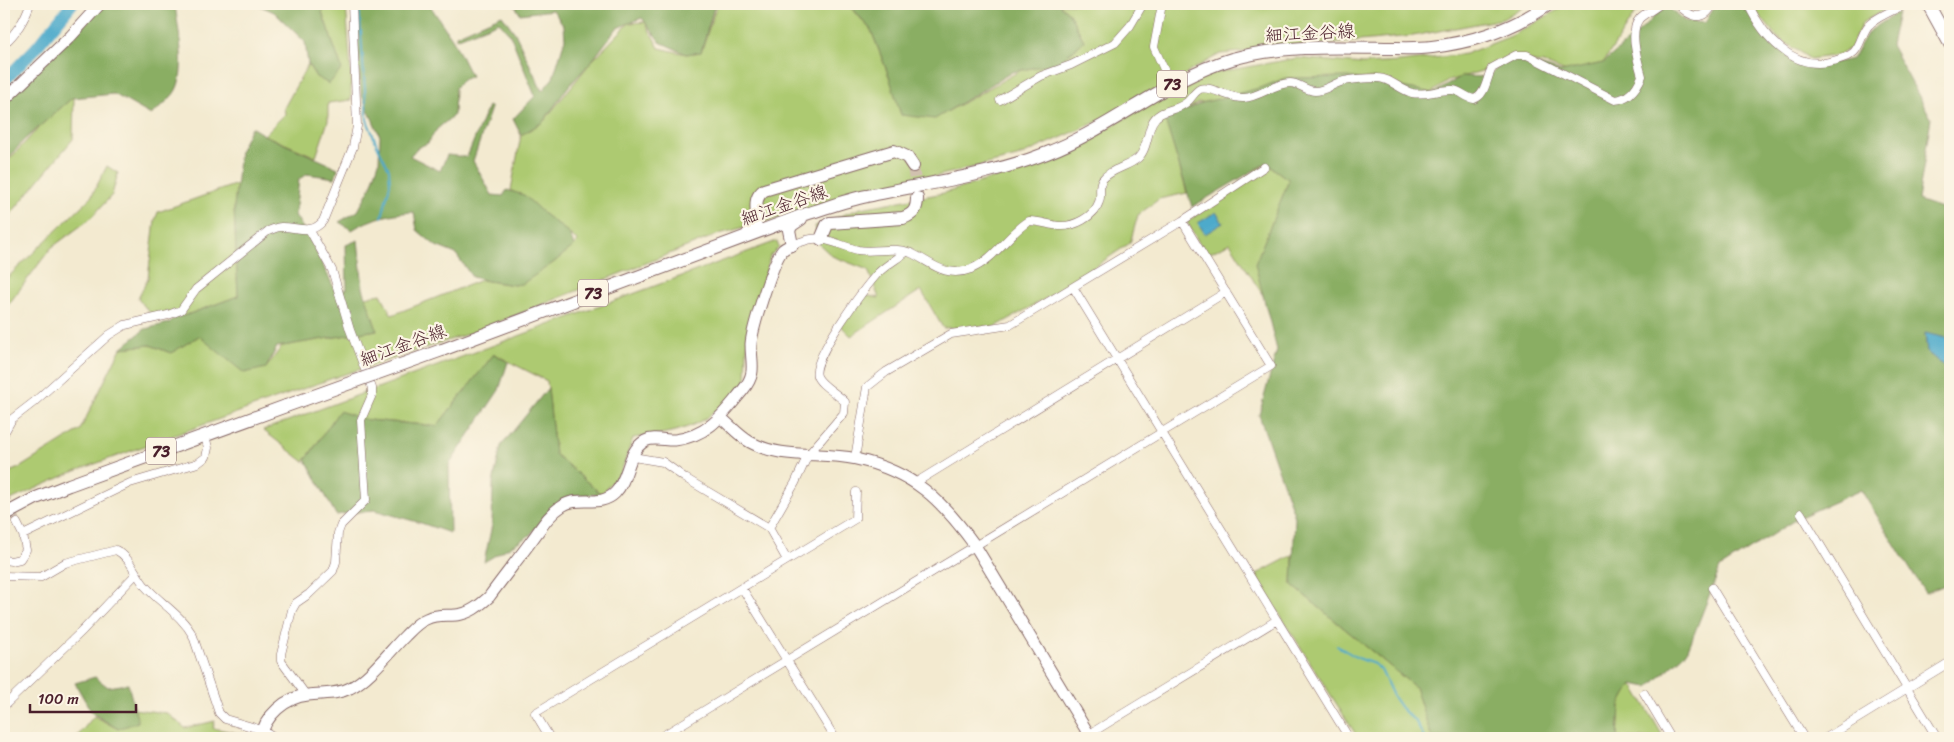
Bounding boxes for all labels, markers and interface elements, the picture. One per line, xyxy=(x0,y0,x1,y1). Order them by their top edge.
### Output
street label: 細江金谷線 xyxy=(1264,15,1356,51)
road number: 73 xyxy=(1157,70,1187,98)
street label: 細江金谷線 xyxy=(736,175,832,235)
road number: 73 xyxy=(578,280,608,306)
street label: 細江金谷線 xyxy=(355,315,451,375)
road number: 73 xyxy=(146,438,176,464)
scale bar xyxy=(30,682,136,714)
text: 100 m xyxy=(38,686,79,712)

